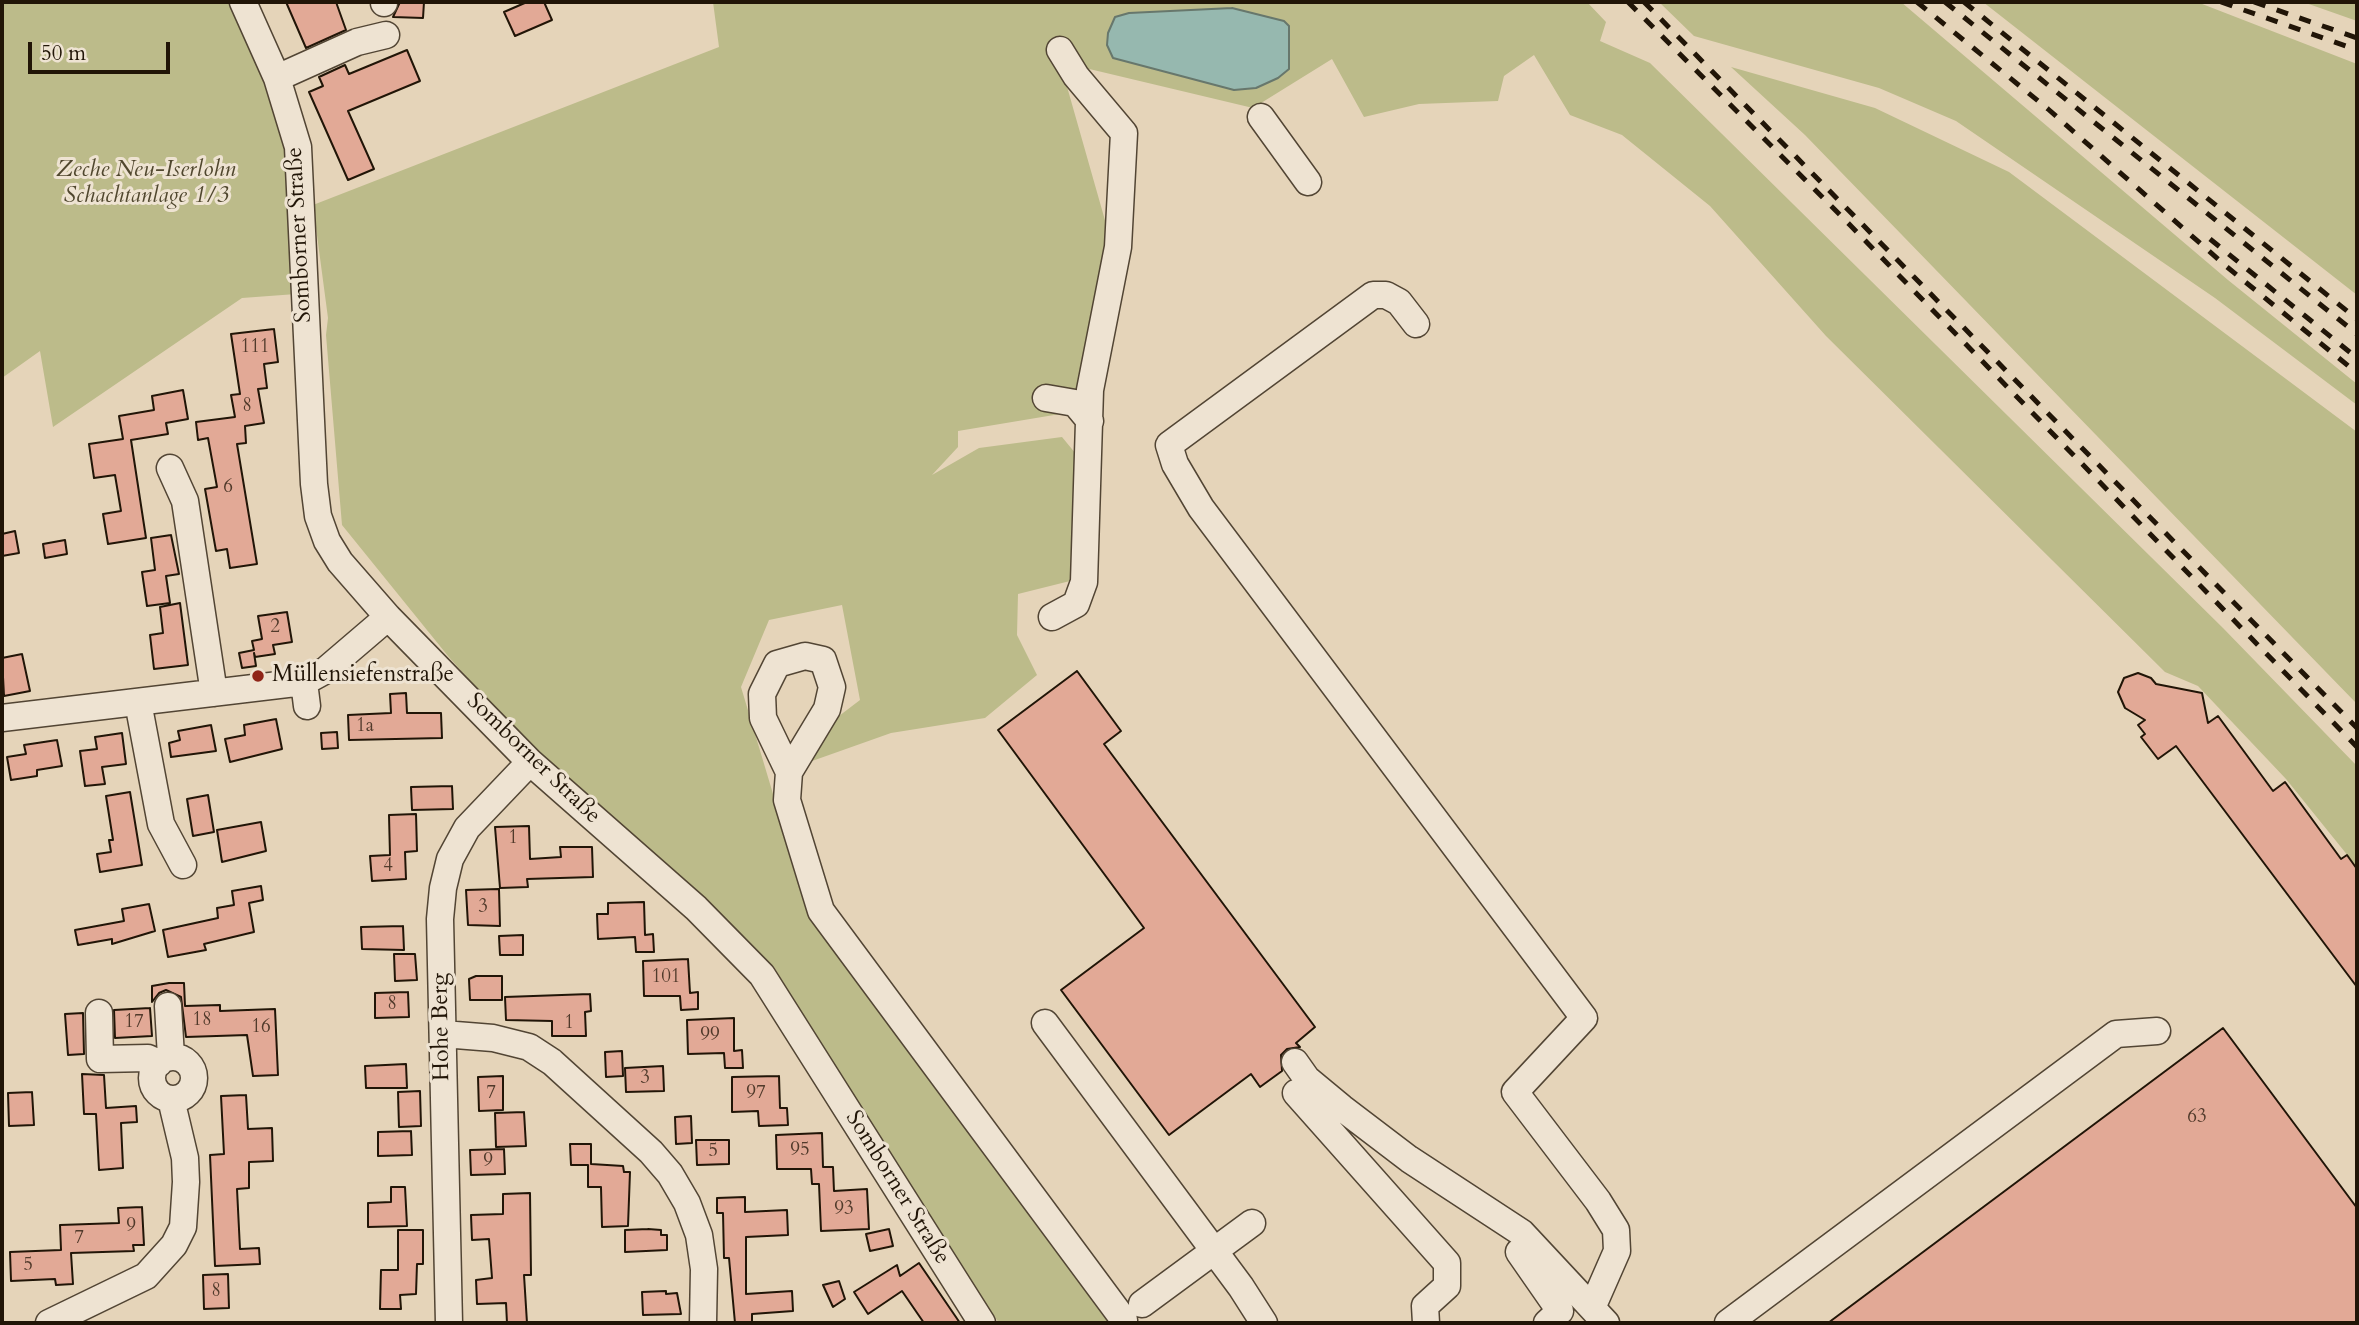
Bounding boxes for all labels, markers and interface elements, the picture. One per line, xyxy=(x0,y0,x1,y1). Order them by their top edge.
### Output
scale bar xyxy=(32,28,173,72)
text: 50 m xyxy=(41,39,86,68)
street label: Somborner Straße xyxy=(282,146,318,324)
park label: Zeche Neu-Iserlohn Schachtanlage 1/3 xyxy=(56,157,236,211)
house number: 111 xyxy=(240,337,270,359)
house number: 8 xyxy=(242,396,252,418)
house number: 6 xyxy=(223,477,233,499)
house number: 2 xyxy=(270,617,280,639)
place label: Müllensiefenstraße xyxy=(272,662,454,690)
marker: Müllensiefenstraße xyxy=(250,668,266,684)
street label: Somborner Straße xyxy=(460,688,606,830)
house number: 1a xyxy=(356,716,374,738)
house number: 1 xyxy=(508,828,518,850)
house number: 4 xyxy=(383,856,393,878)
house number: 3 xyxy=(478,897,488,919)
house number: 101 xyxy=(651,967,681,989)
street label: Hohe Berg xyxy=(427,973,457,1081)
house number: 8 xyxy=(387,994,397,1016)
house number: 18 xyxy=(192,1010,212,1032)
house number: 17 xyxy=(124,1012,144,1034)
house number: 1 xyxy=(564,1013,574,1035)
house number: 16 xyxy=(251,1017,271,1039)
house number: 99 xyxy=(700,1025,720,1047)
house number: 3 xyxy=(640,1068,650,1090)
house number: 7 xyxy=(486,1083,496,1105)
house number: 97 xyxy=(746,1083,766,1105)
street label: Somborner Straße xyxy=(839,1106,955,1270)
house number: 63 xyxy=(2187,1107,2207,1129)
house number: 95 xyxy=(790,1140,810,1162)
house number: 5 xyxy=(708,1141,718,1163)
house number: 9 xyxy=(483,1151,493,1173)
house number: 93 xyxy=(834,1199,854,1221)
house number: 9 xyxy=(126,1216,136,1238)
house number: 7 xyxy=(74,1228,84,1250)
house number: 5 xyxy=(23,1255,33,1277)
house number: 8 xyxy=(211,1281,221,1303)

